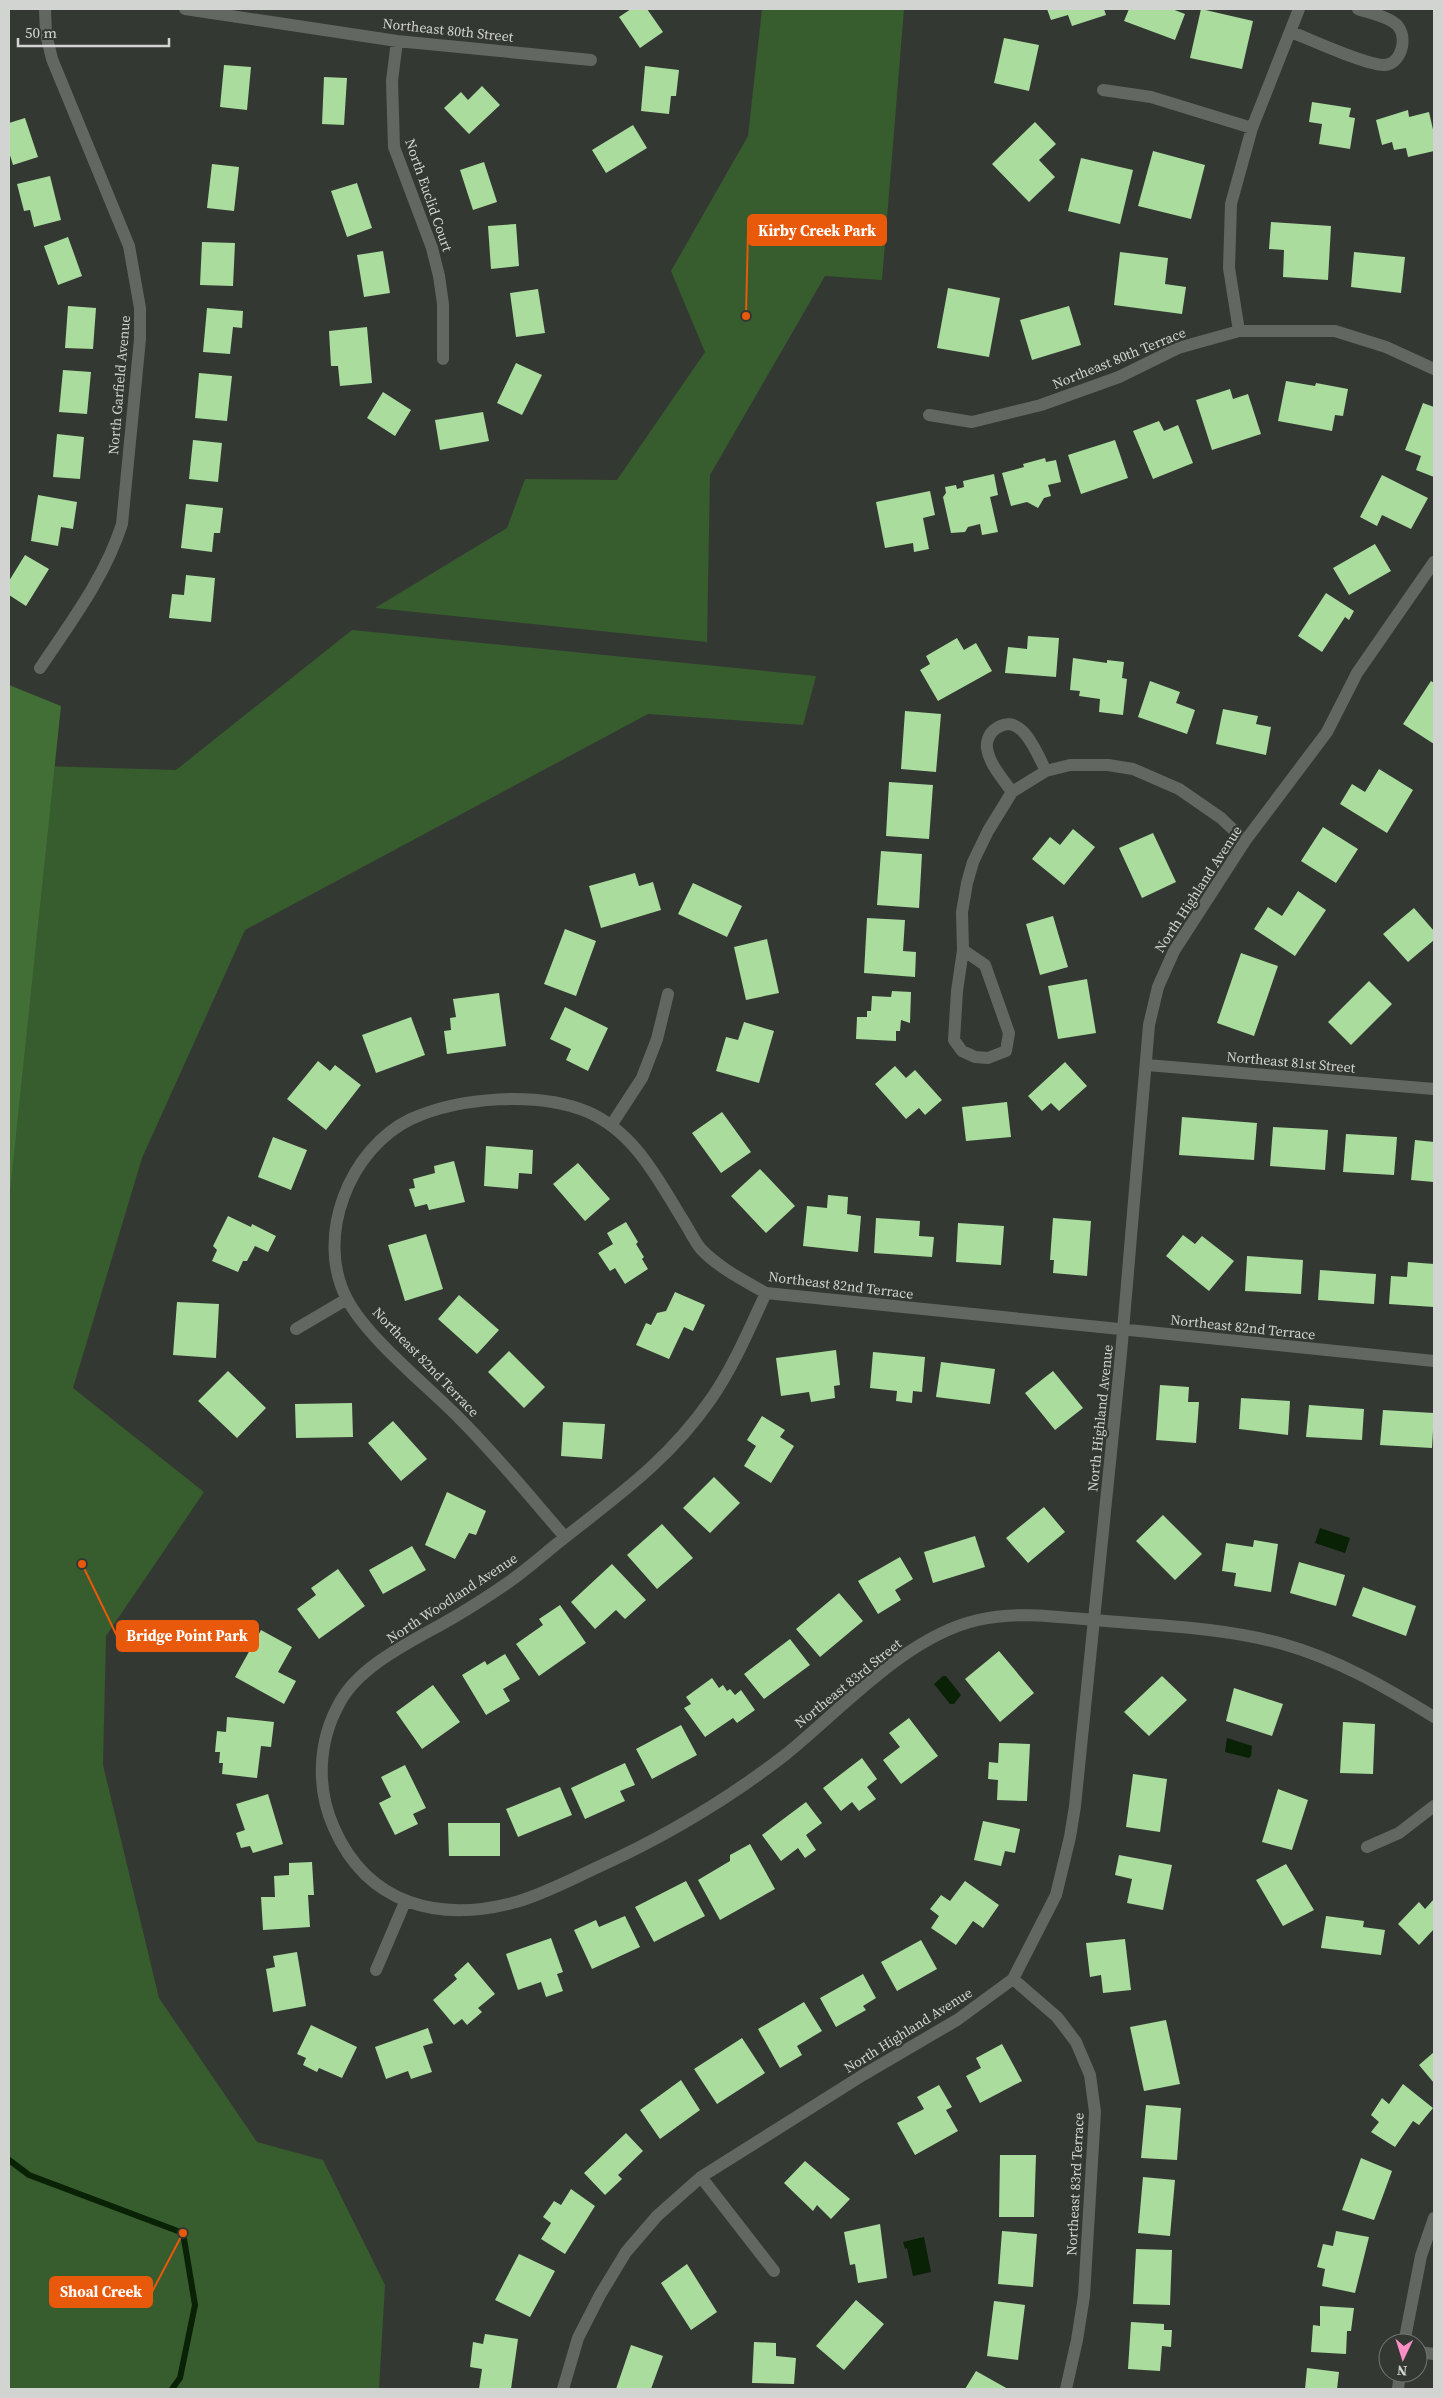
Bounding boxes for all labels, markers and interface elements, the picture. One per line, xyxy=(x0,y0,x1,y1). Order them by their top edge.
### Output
street label: Northeast 80th Street xyxy=(382,13,515,47)
scale bar xyxy=(18,15,169,47)
text: 50 m xyxy=(25,22,57,43)
street label: North Euclid Court xyxy=(400,136,458,254)
callout: Kirby Creek Park xyxy=(748,215,886,245)
text: Kirby Creek Park xyxy=(758,220,876,241)
street label: North Garfield Avenue xyxy=(103,315,135,455)
street label: Northeast 80th Terrace xyxy=(1049,322,1189,394)
street label: North Highland Avenue xyxy=(1149,822,1247,956)
street label: Northeast 81st Street xyxy=(1226,1046,1357,1078)
street label: Northeast 82nd Terrace xyxy=(767,1266,915,1304)
street label: Northeast 82nd Terrace xyxy=(368,1303,484,1421)
street label: Northeast 82nd Terrace xyxy=(1169,1309,1317,1345)
street label: North Highland Avenue xyxy=(1082,1344,1118,1492)
street label: North Woodland Avenue xyxy=(383,1548,521,1648)
callout: Bridge Point Park xyxy=(117,1621,258,1651)
text: Bridge Point Park xyxy=(126,1625,248,1646)
street label: Northeast 83rd Street xyxy=(790,1633,906,1732)
street label: North Highland Avenue xyxy=(840,1982,976,2078)
street label: Northeast 83rd Terrace xyxy=(1061,2112,1089,2256)
callout: Shoal Creek xyxy=(50,2277,152,2307)
text: Shoal Creek xyxy=(60,2281,142,2302)
north arrow xyxy=(1378,2333,1428,2383)
text: N xyxy=(1396,2361,1408,2381)

